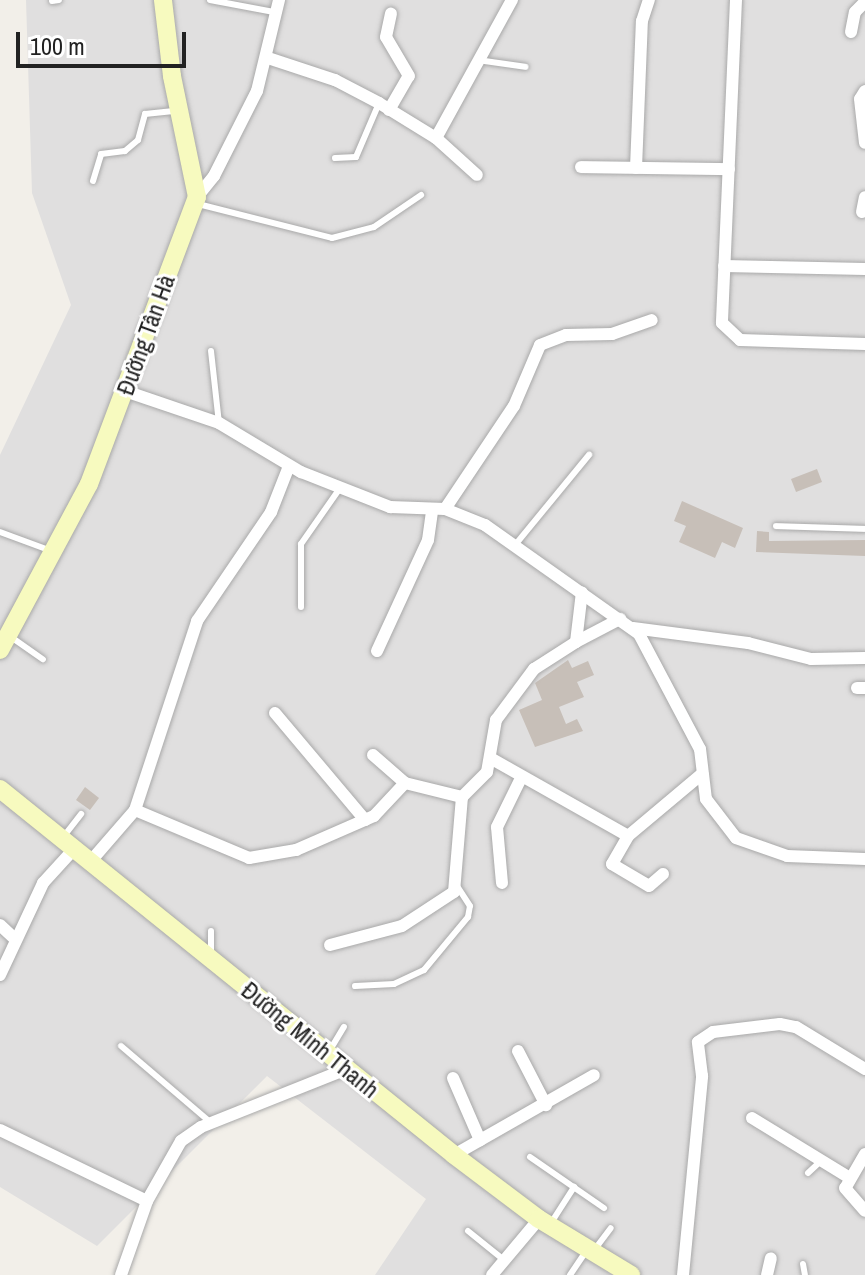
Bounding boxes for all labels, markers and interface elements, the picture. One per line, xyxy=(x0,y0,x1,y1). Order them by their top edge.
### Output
scale bar xyxy=(20,16,190,66)
text: 100 m xyxy=(30,30,85,62)
street label: Đường Tân Hà xyxy=(111,271,181,399)
street label: Đường Minh Thanh xyxy=(235,976,385,1104)

